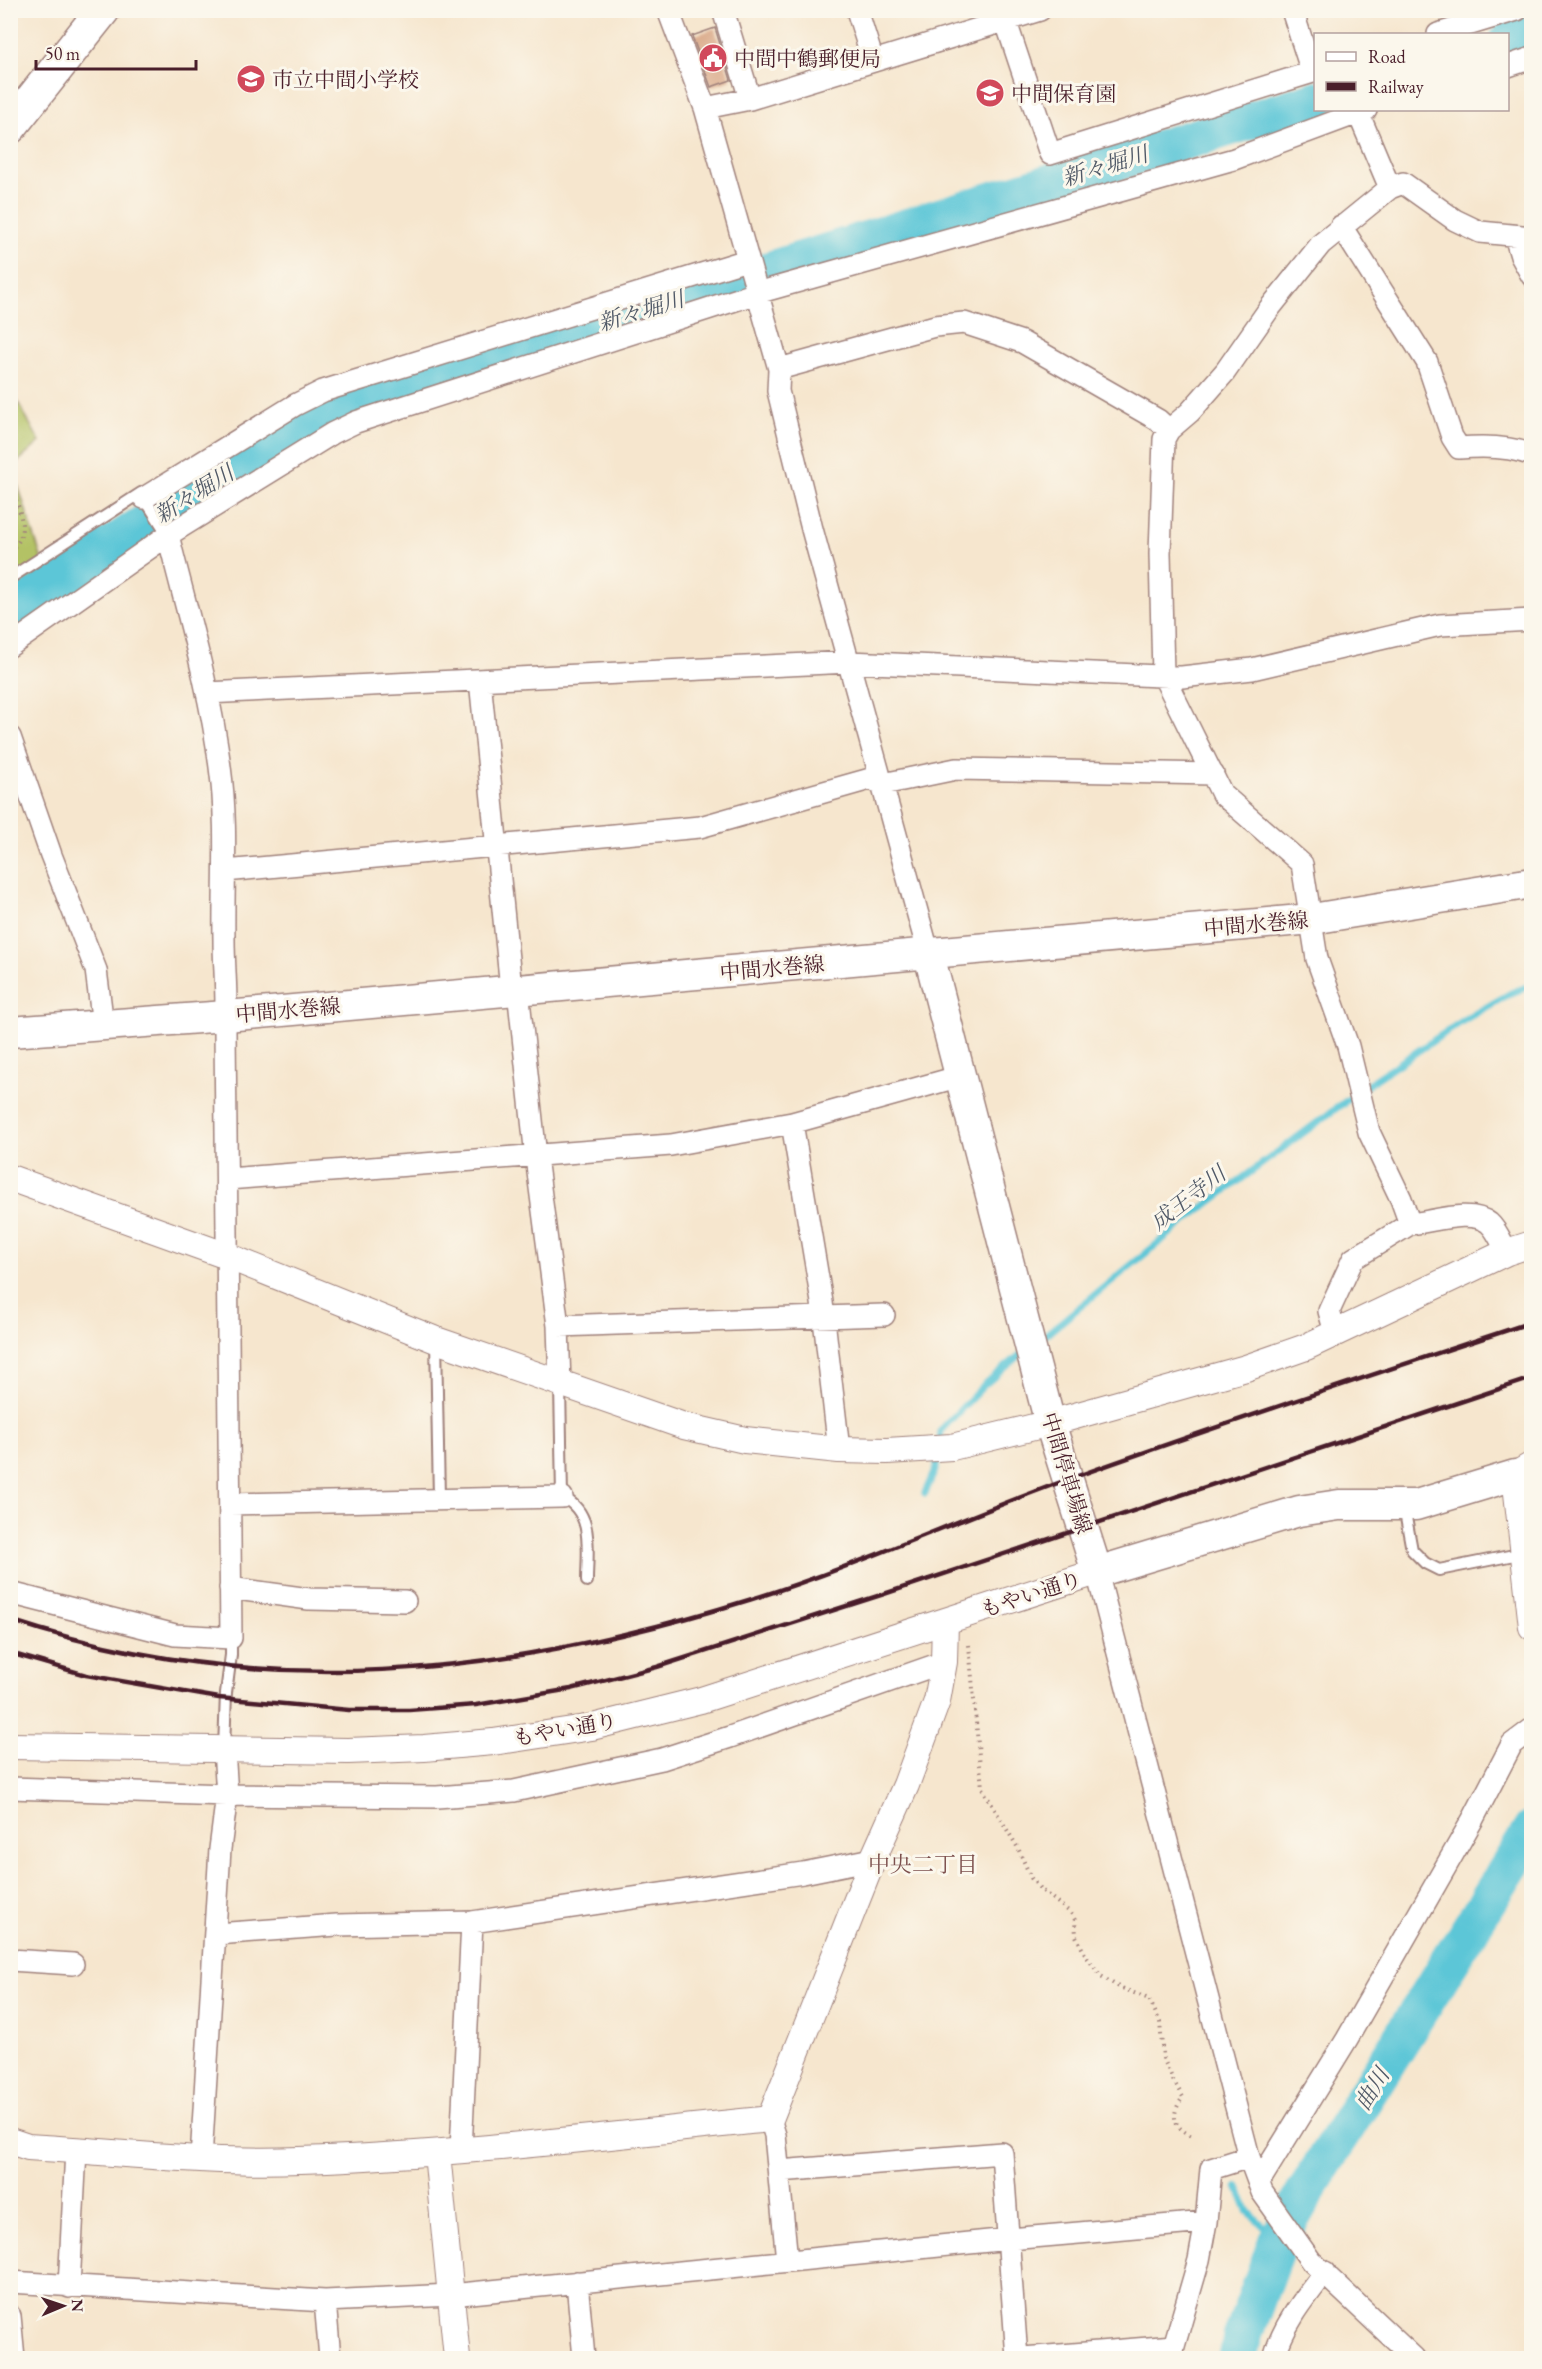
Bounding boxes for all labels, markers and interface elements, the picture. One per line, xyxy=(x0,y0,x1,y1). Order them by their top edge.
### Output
scale bar xyxy=(36,33,196,71)
legend xyxy=(1314,33,1509,111)
text: 50 m xyxy=(45,42,80,65)
public building icon: 中間中鶴郵便局 xyxy=(697,42,729,74)
place label: 中間中鶴郵便局 xyxy=(734,45,881,72)
text: Road xyxy=(1368,45,1407,68)
school or university icon: 市立中間小学校 xyxy=(235,63,267,95)
place label: 市立中間小学校 xyxy=(272,66,419,93)
text: Railway xyxy=(1368,75,1424,98)
school or university icon: 中間保育園 xyxy=(974,77,1006,109)
place label: 中間保育園 xyxy=(1011,80,1116,107)
water label: 新々堀川 xyxy=(1059,139,1153,193)
water label: 新々堀川 xyxy=(595,284,689,338)
water label: 新々堀川 xyxy=(149,457,241,530)
street label: 中間水巻線 xyxy=(1203,906,1309,942)
street label: 中間水巻線 xyxy=(719,950,825,986)
street label: 中間水巻線 xyxy=(235,992,341,1028)
water label: 成王寺川 xyxy=(1144,1158,1233,1237)
street label: 中間停車場線 xyxy=(1036,1409,1098,1537)
street label: もやい通り xyxy=(977,1565,1085,1623)
street label: もやい通り xyxy=(511,1707,619,1751)
district label: 中央二丁目 xyxy=(868,1850,978,1879)
water label: 曲川 xyxy=(1348,2061,1397,2115)
north arrow xyxy=(33,2276,93,2336)
text: N xyxy=(67,2299,88,2312)

